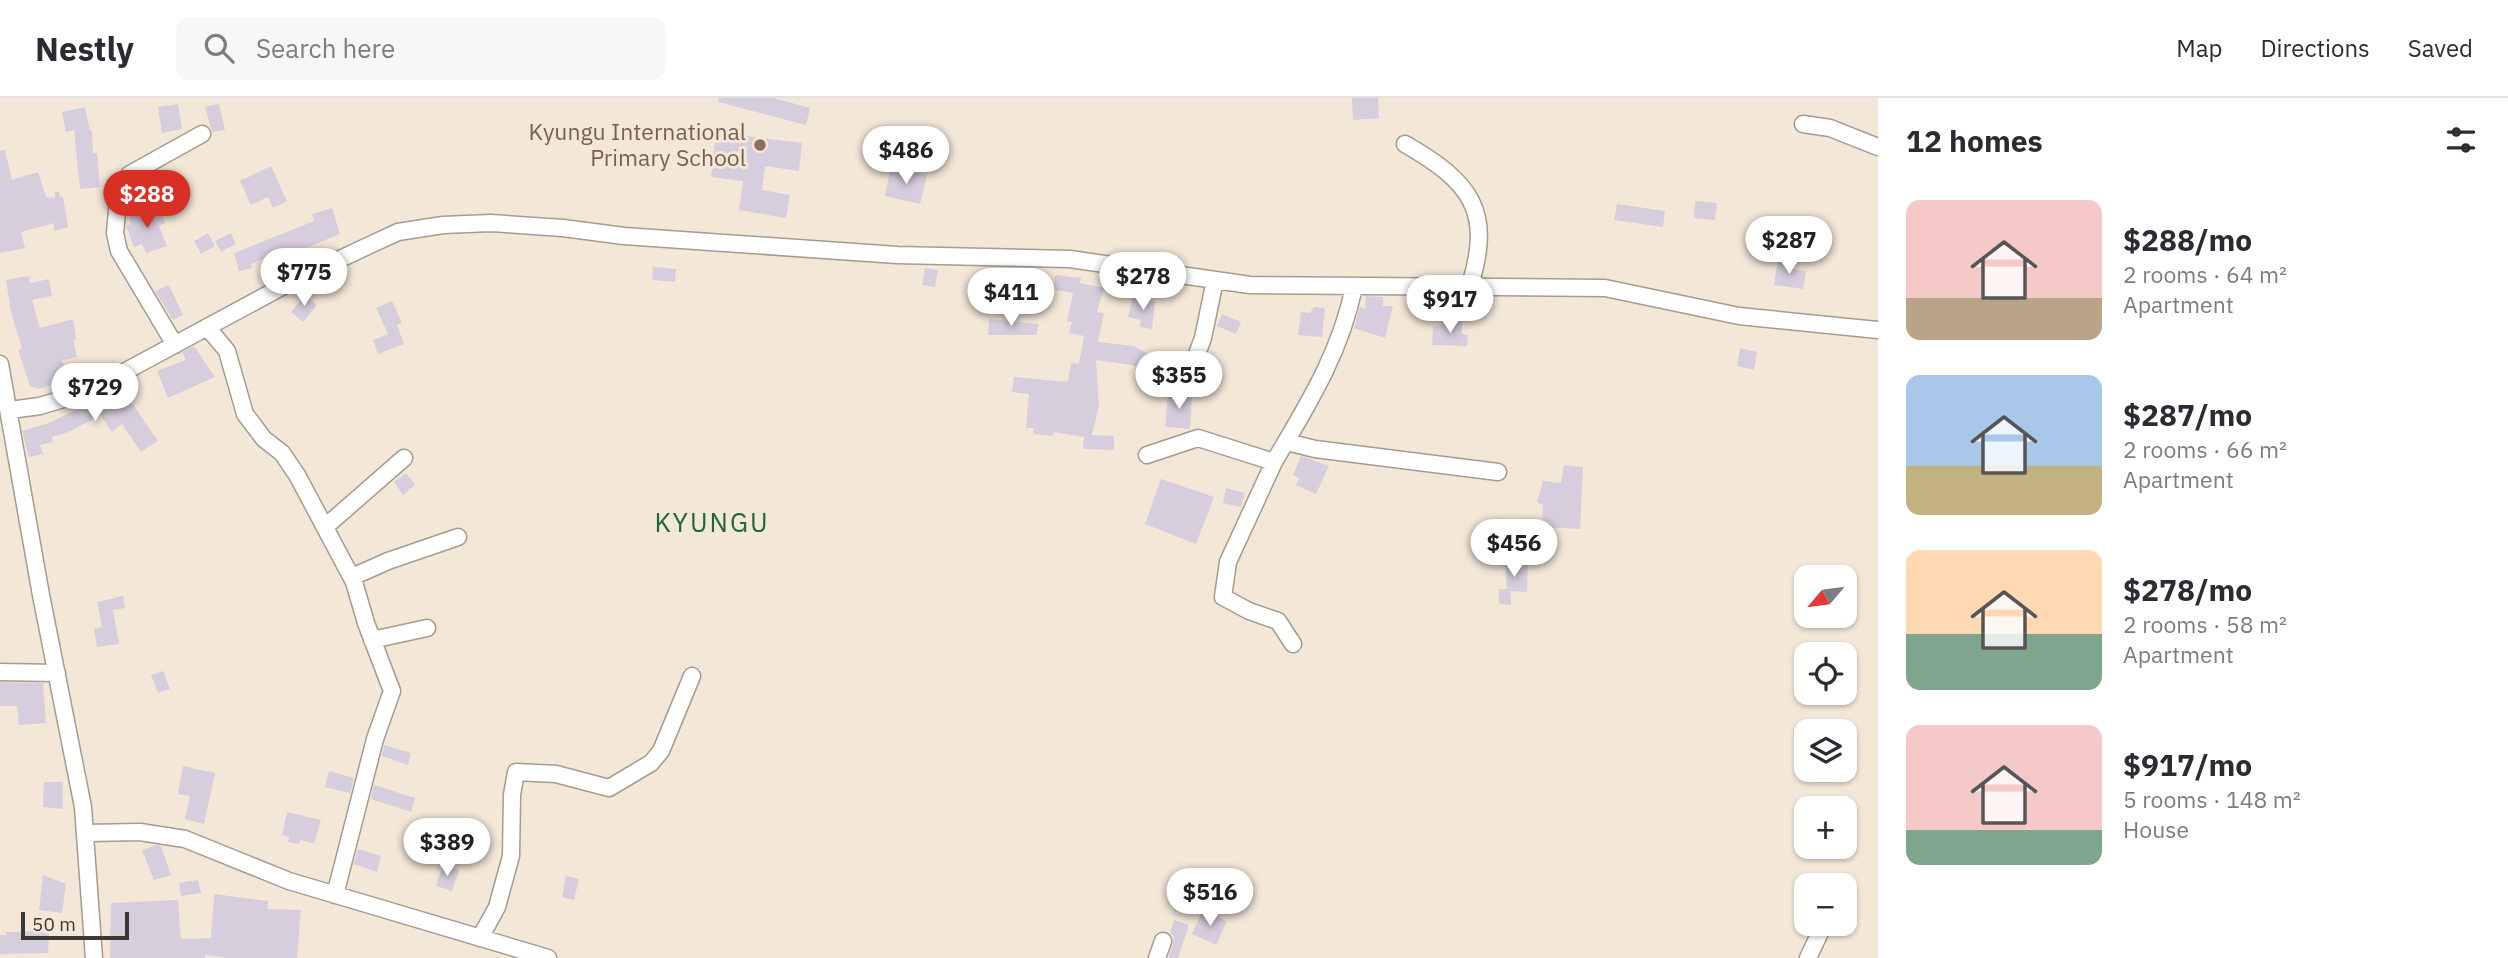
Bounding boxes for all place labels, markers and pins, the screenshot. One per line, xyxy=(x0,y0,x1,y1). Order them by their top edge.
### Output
place label: Kyungu International Primary School xyxy=(529,116,746,172)
pin: $486 xyxy=(865,126,947,186)
marker: Kyungu International Primary School xyxy=(752,137,768,153)
pin: $288 xyxy=(106,170,188,230)
pin: $287 xyxy=(1748,216,1830,276)
pin: $775 xyxy=(263,248,345,308)
pin: $278 xyxy=(1102,252,1184,312)
pin: $411 xyxy=(970,268,1052,328)
pin: $917 xyxy=(1409,275,1491,335)
pin: $355 xyxy=(1138,352,1220,411)
pin: $729 xyxy=(54,364,136,423)
pin: $456 xyxy=(1473,519,1555,579)
pin: $389 xyxy=(406,818,488,878)
pin: $516 xyxy=(1169,868,1251,928)

